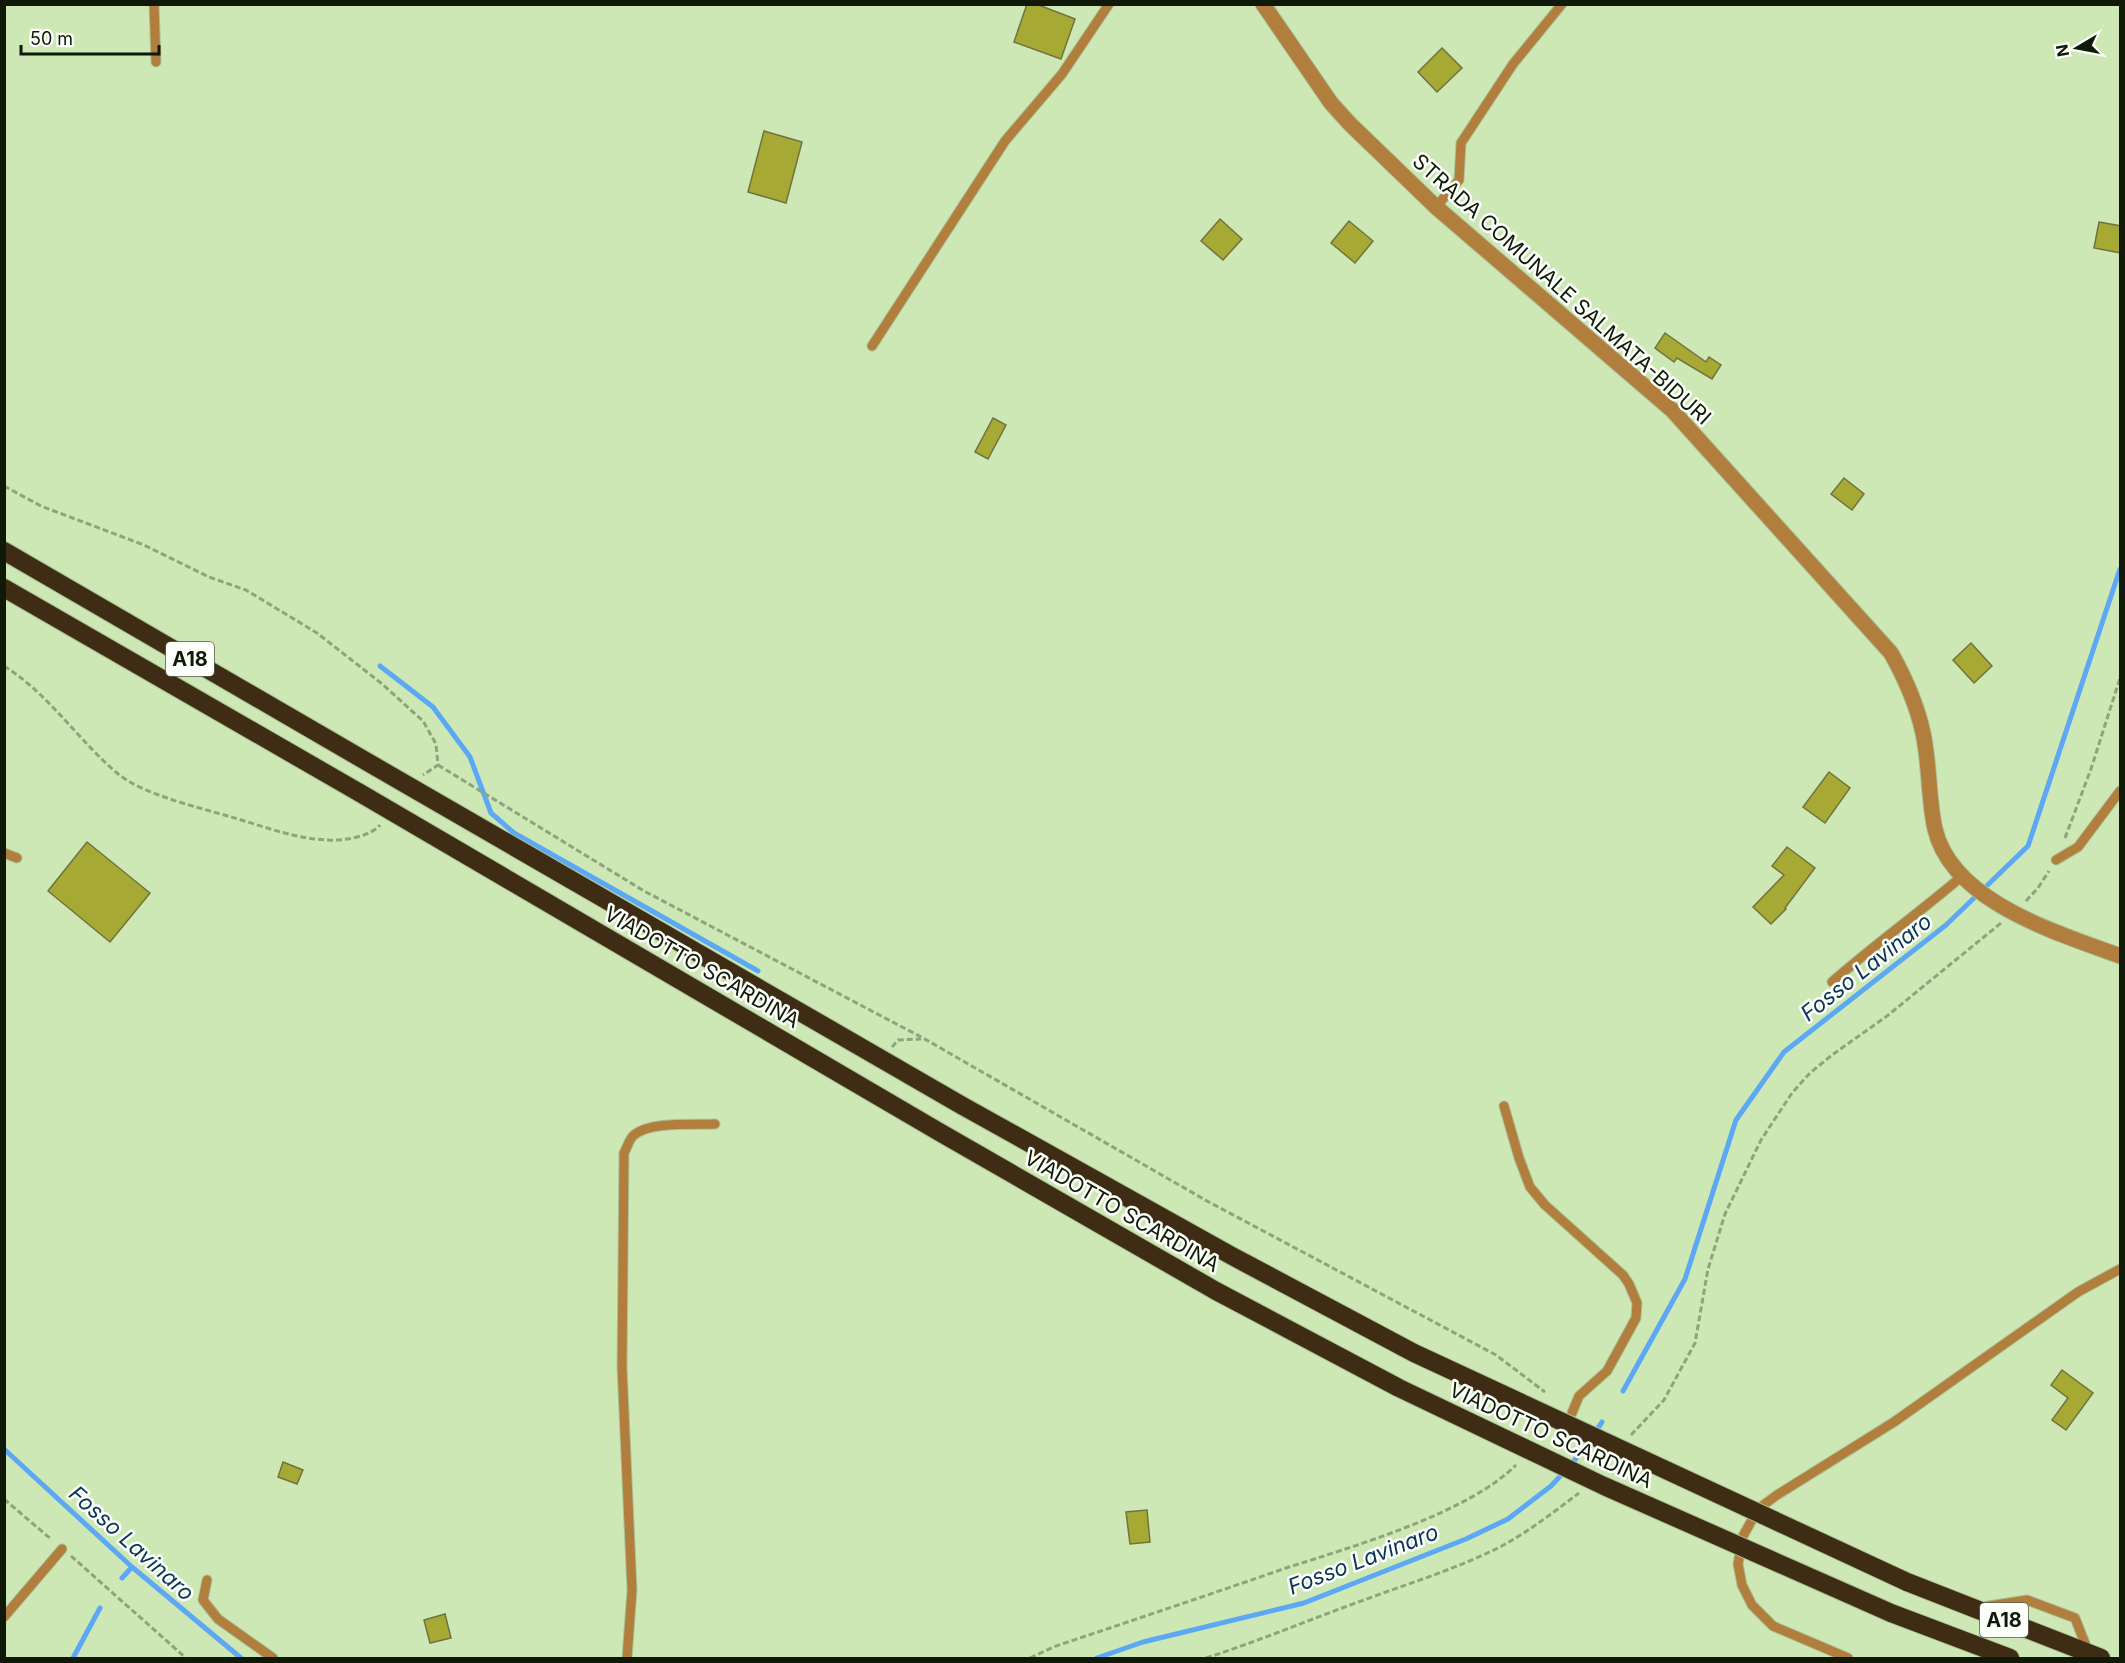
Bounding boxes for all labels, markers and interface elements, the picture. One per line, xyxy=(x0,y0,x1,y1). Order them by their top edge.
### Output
scale bar xyxy=(21,18,159,56)
north arrow xyxy=(2047,18,2107,78)
text: 50 m xyxy=(30,28,73,49)
text: N xyxy=(2051,43,2073,58)
street label: STRADA COMUNALE SALMATA-BIDURI xyxy=(1408,148,1716,430)
road number: A18 xyxy=(166,642,214,676)
street label: VIADOTTO SCARDINA xyxy=(600,901,804,1033)
water label: Fosso Lavinaro xyxy=(1795,908,1937,1026)
street label: VIADOTTO SCARDINA xyxy=(1020,1145,1224,1277)
street label: VIADOTTO SCARDINA xyxy=(1445,1377,1657,1493)
water label: Fosso Lavinaro xyxy=(64,1480,200,1606)
water label: Fosso Lavinaro xyxy=(1284,1518,1442,1600)
road number: A18 xyxy=(1980,1603,2028,1637)

